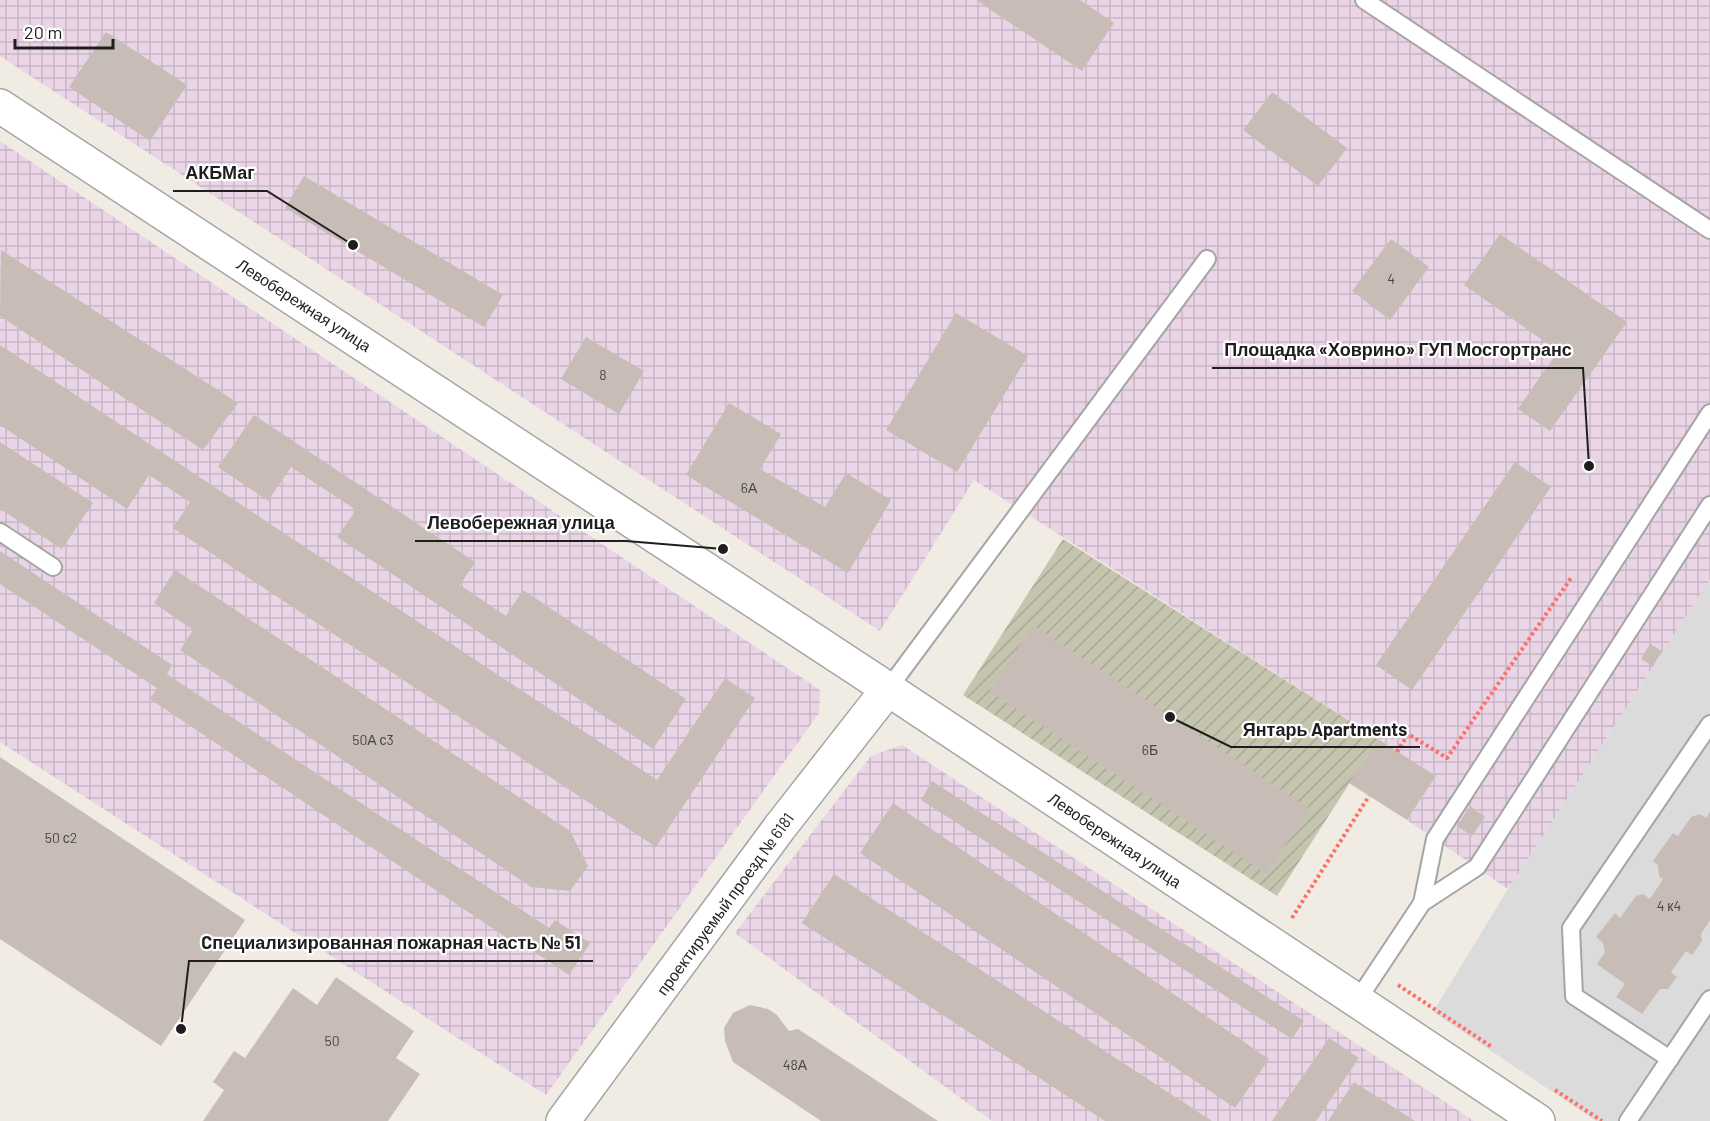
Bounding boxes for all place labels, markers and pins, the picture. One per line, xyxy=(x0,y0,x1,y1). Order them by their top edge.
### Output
callout: АКБМаг xyxy=(173,155,267,191)
callout: Площадка «Ховрино» ГУП Мосгортранс xyxy=(1212,332,1583,368)
callout: Левобережная улица xyxy=(415,505,626,541)
callout: Янтарь Apartments xyxy=(1231,711,1420,747)
callout: Cпециализированная пожарная часть № 51 xyxy=(189,925,593,961)

